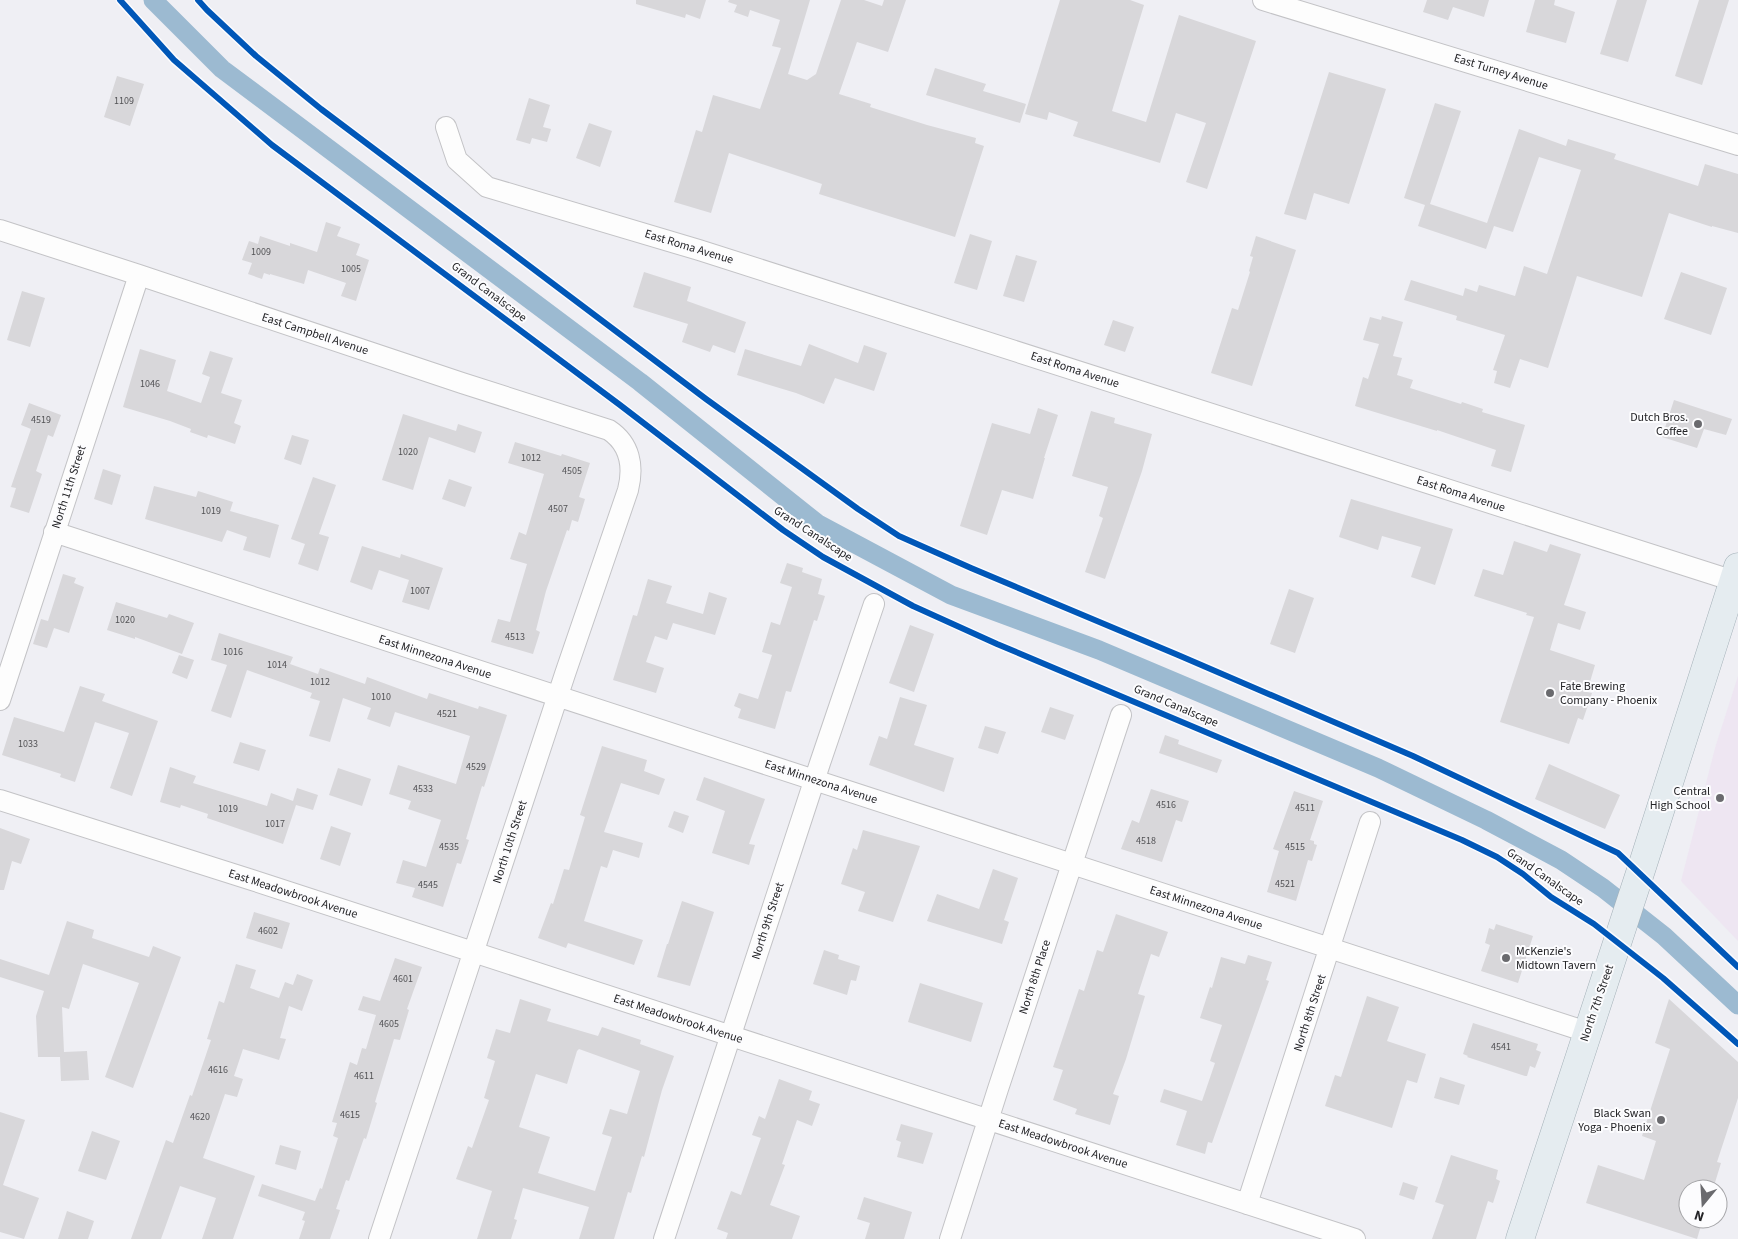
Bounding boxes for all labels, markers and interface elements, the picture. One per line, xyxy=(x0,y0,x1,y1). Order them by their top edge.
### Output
street label: East Turney Avenue xyxy=(1452,50,1550,94)
house number: 1109 xyxy=(114,94,134,108)
street label: East Roma Avenue xyxy=(642,225,736,269)
house number: 1009 xyxy=(251,245,271,259)
street label: Grand Canalscape xyxy=(448,258,530,326)
house number: 1005 xyxy=(341,262,361,276)
street label: East Campbell Avenue xyxy=(259,309,371,359)
street label: East Roma Avenue xyxy=(1029,348,1122,392)
house number: 1046 xyxy=(140,377,160,391)
place label: Dutch Bros. Coffee xyxy=(1630,409,1688,440)
house number: 4519 xyxy=(31,413,51,427)
marker: Dutch Bros. Coffee xyxy=(1692,418,1704,430)
street label: North 11th Street xyxy=(48,443,90,531)
house number: 1020 xyxy=(398,445,418,459)
house number: 1012 xyxy=(521,451,541,465)
house number: 4505 xyxy=(562,464,582,478)
street label: East Roma Avenue xyxy=(1415,472,1508,516)
house number: 4507 xyxy=(548,502,568,516)
street label: Grand Canalscape xyxy=(770,502,856,566)
house number: 1019 xyxy=(201,504,221,518)
house number: 1007 xyxy=(410,584,430,598)
house number: 1020 xyxy=(115,613,135,627)
house number: 4513 xyxy=(505,630,525,644)
street label: East Minnezona Avenue xyxy=(376,631,494,683)
house number: 1016 xyxy=(223,645,243,659)
house number: 1014 xyxy=(267,658,287,672)
house number: 1012 xyxy=(310,675,330,689)
place label: Fate Brewing Company - Phoenix xyxy=(1560,678,1658,709)
street label: Grand Canalscape xyxy=(1131,680,1221,732)
marker: Fate Brewing Company - Phoenix xyxy=(1544,687,1556,699)
house number: 1010 xyxy=(371,690,391,704)
house number: 4521 xyxy=(437,707,457,721)
house number: 1033 xyxy=(18,737,38,751)
street label: East Minnezona Avenue xyxy=(762,756,880,808)
house number: 4529 xyxy=(466,760,486,774)
house number: 4533 xyxy=(413,782,433,796)
place label: Central High School xyxy=(1650,783,1710,814)
marker: Central High School xyxy=(1714,792,1726,804)
street label: North 10th Street xyxy=(489,798,531,886)
house number: 4516 xyxy=(1156,798,1176,812)
house number: 4511 xyxy=(1295,801,1315,815)
house number: 1019 xyxy=(218,802,238,816)
house number: 1017 xyxy=(265,817,285,831)
house number: 4518 xyxy=(1136,834,1156,848)
house number: 4535 xyxy=(439,840,459,854)
house number: 4515 xyxy=(1285,840,1305,854)
street label: Grand Canalscape xyxy=(1503,844,1587,910)
street label: East Meadowbrook Avenue xyxy=(226,865,360,923)
house number: 4521 xyxy=(1275,877,1295,891)
house number: 4545 xyxy=(418,878,438,892)
street label: North 9th Street xyxy=(747,880,789,962)
street label: East Minnezona Avenue xyxy=(1147,882,1265,934)
house number: 4602 xyxy=(258,924,278,938)
street label: North 8th Place xyxy=(1015,938,1055,1016)
place label: McKenzie's Midtown Tavern xyxy=(1516,943,1596,974)
marker: McKenzie's Midtown Tavern xyxy=(1500,952,1512,964)
street label: North 7th Street xyxy=(1576,962,1618,1044)
house number: 4601 xyxy=(393,972,413,986)
street label: North 8th Street xyxy=(1289,972,1331,1054)
street label: East Meadowbrook Avenue xyxy=(611,990,745,1048)
house number: 4605 xyxy=(379,1017,399,1031)
house number: 4541 xyxy=(1491,1040,1511,1054)
house number: 4616 xyxy=(208,1063,228,1077)
house number: 4611 xyxy=(354,1069,374,1083)
place label: Black Swan Yoga - Phoenix xyxy=(1577,1105,1652,1136)
house number: 4615 xyxy=(340,1108,360,1122)
house number: 4620 xyxy=(190,1110,210,1124)
marker: Black Swan Yoga - Phoenix xyxy=(1655,1114,1667,1126)
street label: East Meadowbrook Avenue xyxy=(996,1115,1130,1173)
north arrow xyxy=(1678,1179,1728,1229)
text: N xyxy=(1692,1204,1707,1226)

